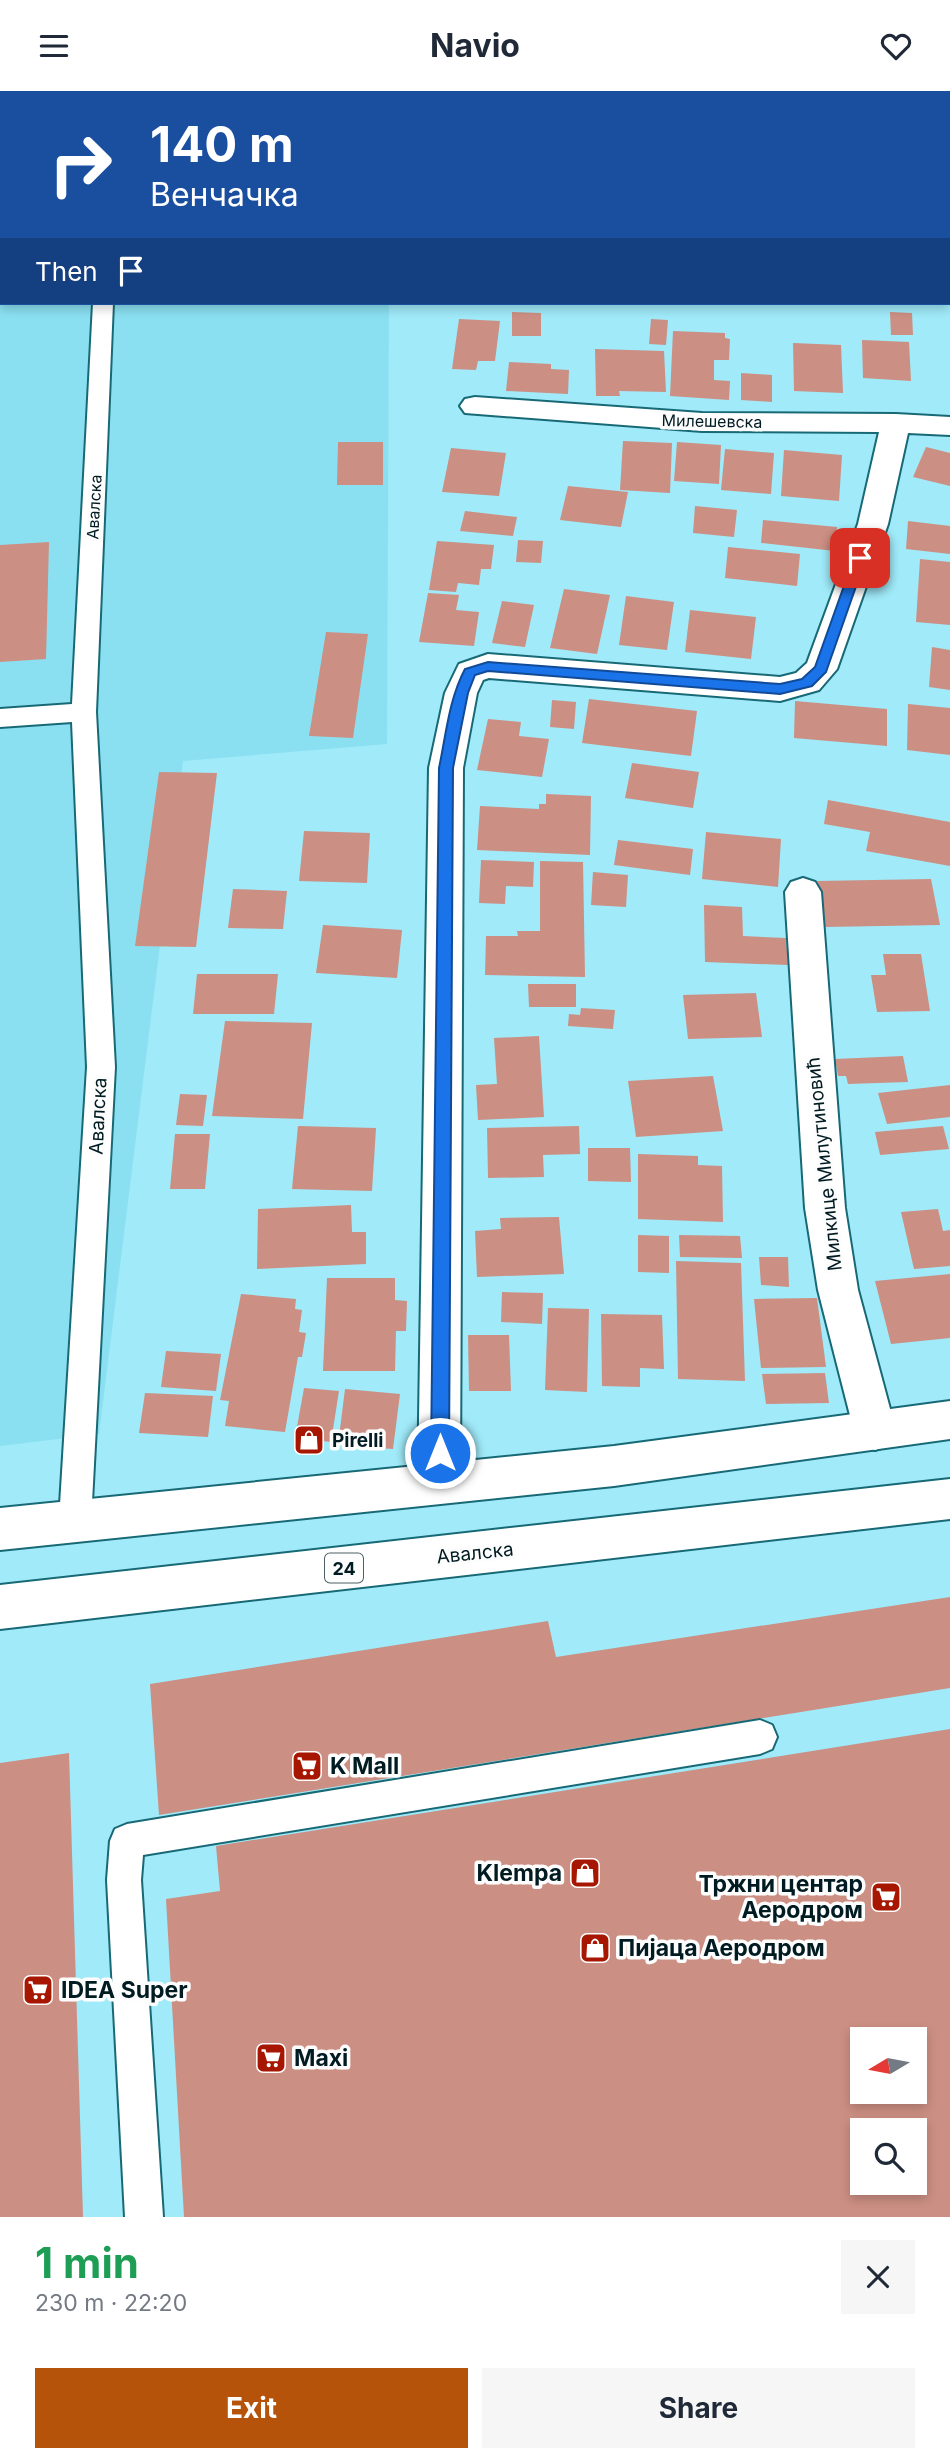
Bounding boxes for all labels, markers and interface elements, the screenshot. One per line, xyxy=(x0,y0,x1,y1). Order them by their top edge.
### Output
text: Navio xyxy=(430,26,520,65)
icon: menu xyxy=(35,27,73,65)
icon: heart xyxy=(877,27,915,65)
text: 140 m xyxy=(150,115,294,174)
icon: right xyxy=(35,119,126,210)
text: Венчачка xyxy=(150,175,299,214)
icon: arrive xyxy=(112,252,150,290)
text: Then xyxy=(35,256,98,287)
street label: Милешевска xyxy=(661,410,763,432)
street label: Авалска xyxy=(82,474,106,540)
pin xyxy=(830,528,890,588)
icon: arrive xyxy=(841,539,879,577)
street label: Милкице Милутиновић xyxy=(801,1056,847,1272)
street label: Авалска xyxy=(84,1077,112,1155)
position arrow xyxy=(403,1416,477,1490)
shop icon: Pirelli xyxy=(292,1423,326,1457)
place label: Pirelli xyxy=(332,1429,384,1452)
street label: Авалска xyxy=(435,1538,515,1568)
road number: 24 xyxy=(325,1553,363,1583)
supermarket icon: K Mall xyxy=(290,1749,324,1783)
place label: K Mall xyxy=(330,1752,399,1780)
shop icon: Klempa xyxy=(568,1856,602,1890)
place label: Klempa xyxy=(476,1859,562,1887)
place label: Тржни центар Аеродром xyxy=(699,1870,863,1924)
supermarket icon: Тржни центар Аеродром xyxy=(869,1880,903,1914)
shop icon: Пијаца Аеродром xyxy=(578,1931,612,1965)
place label: Пијаца Аеродром xyxy=(618,1934,825,1962)
supermarket icon: IDEA Super xyxy=(21,1973,55,2007)
place label: IDEA Super xyxy=(61,1976,188,2004)
north arrow xyxy=(850,2027,928,2103)
map controls xyxy=(850,2027,927,2195)
supermarket icon: Maxi xyxy=(254,2041,288,2075)
place label: Maxi xyxy=(294,2044,348,2072)
button: search xyxy=(850,2118,927,2195)
text: 1 min xyxy=(35,2237,139,2288)
button: close xyxy=(841,2240,915,2314)
text: 230 m · 22:20 xyxy=(35,2289,187,2317)
button: Exit xyxy=(35,2368,468,2448)
button: Share xyxy=(482,2368,915,2448)

